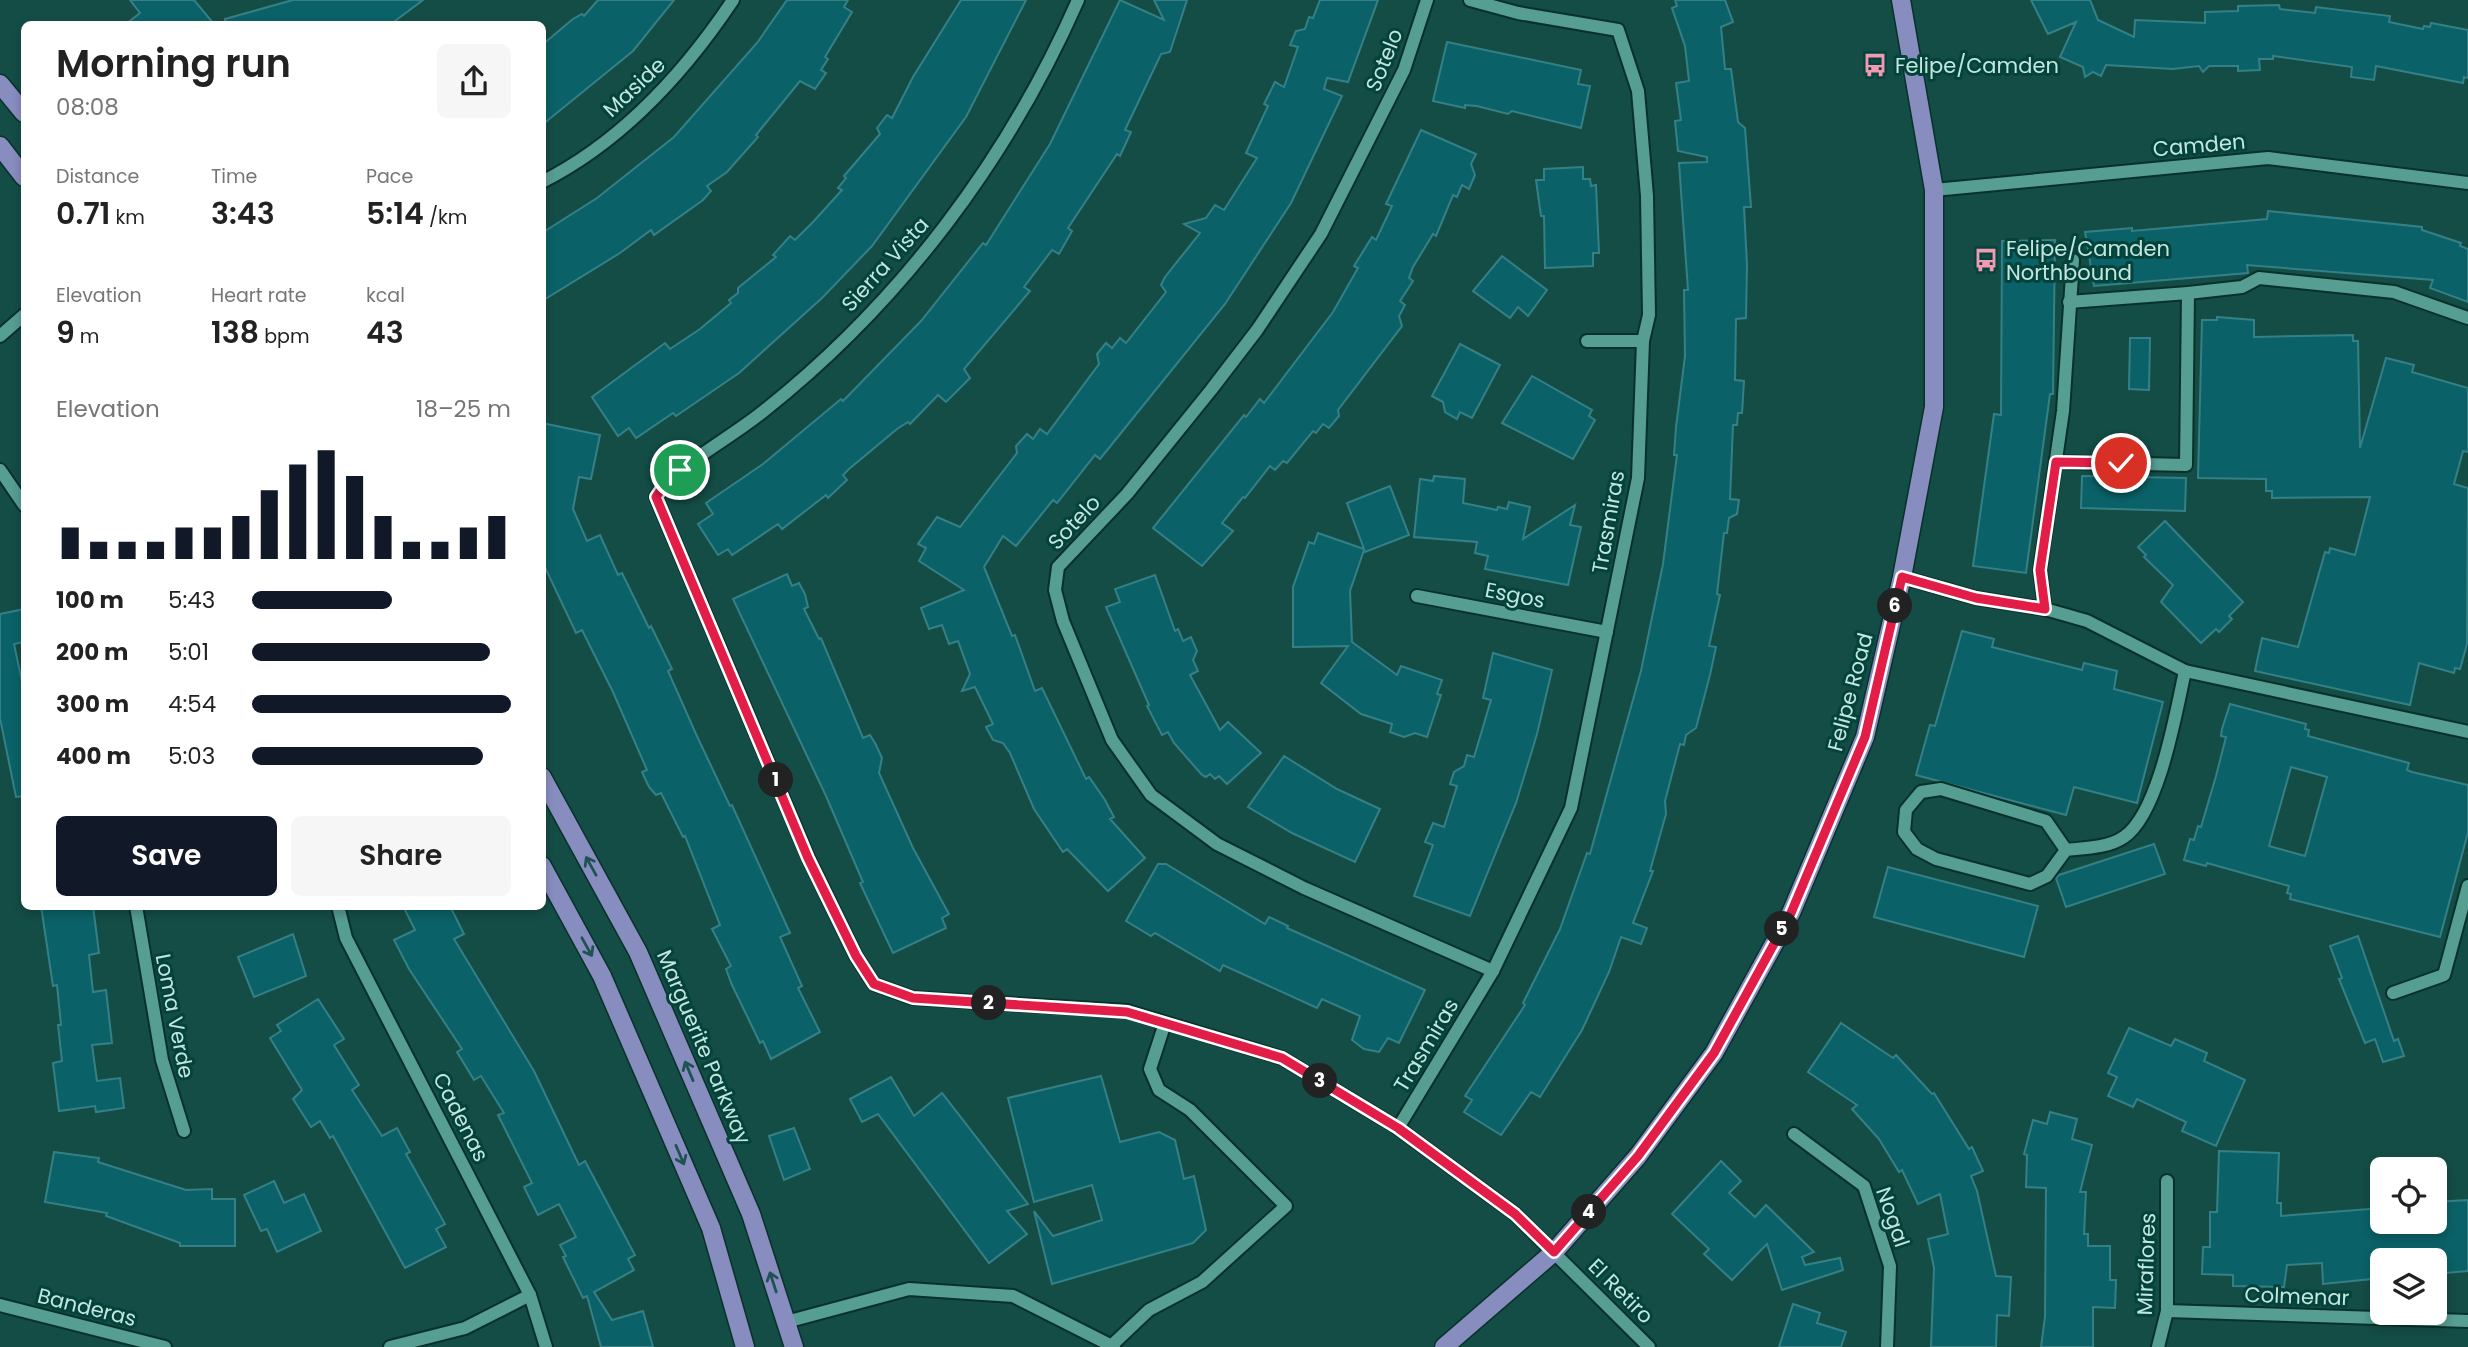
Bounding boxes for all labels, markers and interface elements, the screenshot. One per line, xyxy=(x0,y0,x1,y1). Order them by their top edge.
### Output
street label: Sotelo xyxy=(1358,24,1410,96)
text: Morning run xyxy=(56,37,291,90)
button: share xyxy=(437,44,511,118)
street label: Maside xyxy=(596,51,672,123)
bus stop icon: Felipe/Camden xyxy=(1861,51,1889,79)
place label: Felipe/Camden xyxy=(1895,51,2059,80)
text: 08:08 xyxy=(56,91,119,123)
street label: Camden xyxy=(2152,127,2246,163)
text: Distance xyxy=(56,163,139,190)
text: Time xyxy=(211,163,257,190)
text: Pace xyxy=(366,163,413,190)
text: 0.71 xyxy=(56,192,110,235)
text: 3:43 xyxy=(211,192,275,235)
text: 5:14 xyxy=(366,192,424,235)
text: km xyxy=(110,204,145,231)
text: /km xyxy=(424,204,467,231)
street label: Sierra Vista xyxy=(835,210,935,318)
place label: Felipe/Camden Northbound xyxy=(2006,234,2170,287)
bus stop icon: Felipe/Camden Northbound xyxy=(1972,246,2000,274)
text: Elevation xyxy=(56,282,142,309)
text: Heart rate xyxy=(211,282,306,309)
text: kcal xyxy=(366,282,405,309)
text: 9 xyxy=(56,311,75,354)
text: 138 xyxy=(211,311,259,354)
text: 43 xyxy=(366,311,404,354)
text: m xyxy=(75,323,99,350)
text: bpm xyxy=(259,323,309,350)
text: Elevation xyxy=(56,393,160,425)
text: 18–25 m xyxy=(416,393,511,425)
pin xyxy=(2091,433,2151,493)
pin xyxy=(650,440,710,500)
icon: check xyxy=(2102,444,2140,482)
icon: arrive xyxy=(661,451,699,489)
street label: Trasmiras xyxy=(1585,468,1631,576)
street label: Sotelo xyxy=(1041,488,1107,556)
street label: Esgos xyxy=(1483,575,1547,615)
text: 100 m xyxy=(56,584,124,616)
text: 5:43 xyxy=(168,584,215,616)
pin: 6 xyxy=(1878,588,1912,624)
text: 6 xyxy=(1888,592,1901,619)
street label: Felipe Road xyxy=(1820,630,1880,754)
text: 200 m xyxy=(56,636,128,668)
text: 5:01 xyxy=(168,636,209,668)
text: 300 m xyxy=(56,688,129,720)
text: 4:54 xyxy=(168,688,216,720)
text: 400 m xyxy=(56,740,131,772)
text: 5:03 xyxy=(168,740,215,772)
pin: 1 xyxy=(758,762,794,798)
text: 1 xyxy=(772,766,779,793)
button: Save xyxy=(56,816,277,896)
button: Share xyxy=(291,816,511,896)
one-way arrow xyxy=(584,856,598,876)
pin: 5 xyxy=(1764,912,1800,946)
text: 5 xyxy=(1775,915,1788,942)
one-way arrow xyxy=(581,936,594,957)
street label: Marguerite Parkway xyxy=(650,945,758,1149)
street label: Loma Verde xyxy=(149,951,201,1081)
pin: 2 xyxy=(972,986,1006,1020)
text: 2 xyxy=(983,989,994,1016)
street label: Trasmiras xyxy=(1387,993,1465,1097)
one-way arrow xyxy=(682,1060,695,1082)
pin: 3 xyxy=(1302,1064,1338,1098)
text: 3 xyxy=(1314,1067,1325,1094)
street label: Cadenas xyxy=(426,1068,496,1166)
one-way arrow xyxy=(674,1143,687,1165)
map controls xyxy=(2370,1157,2447,1325)
button: locate xyxy=(2370,1157,2447,1234)
street label: Nogal xyxy=(1869,1183,1917,1251)
pin: 4 xyxy=(1572,1194,1606,1230)
text: 4 xyxy=(1582,1198,1595,1225)
street label: Miraflores xyxy=(2130,1212,2162,1316)
button: layers xyxy=(2370,1248,2447,1325)
street label: El Retiro xyxy=(1582,1252,1660,1330)
one-way arrow xyxy=(766,1271,779,1293)
street label: Colmenar xyxy=(2244,1280,2350,1312)
street label: Banderas xyxy=(35,1281,139,1333)

